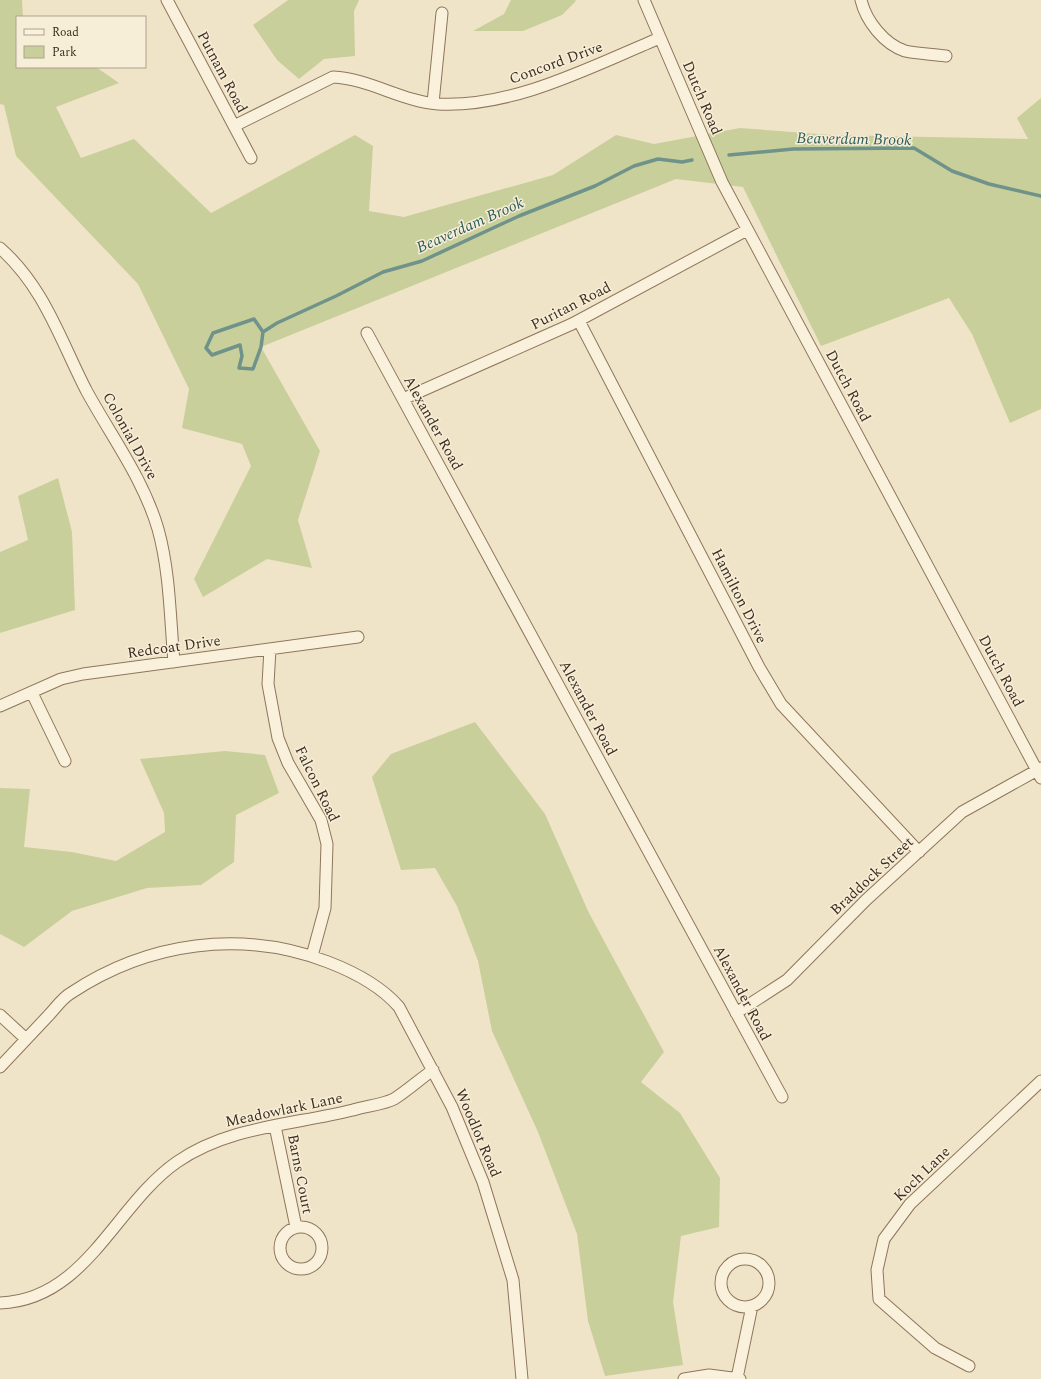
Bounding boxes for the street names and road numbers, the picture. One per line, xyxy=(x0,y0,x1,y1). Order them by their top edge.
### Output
street label: Putnam Road xyxy=(191,27,253,117)
street label: Concord Drive xyxy=(506,35,606,91)
street label: Dutch Road xyxy=(676,57,728,139)
street label: Puritan Road xyxy=(527,276,615,336)
street label: Dutch Road xyxy=(819,346,877,426)
street label: Alexander Road xyxy=(397,371,469,475)
street label: Colonial Drive xyxy=(96,388,164,484)
street label: Hamilton Drive xyxy=(705,544,773,648)
street label: Redcoat Drive xyxy=(126,629,222,665)
street label: Dutch Road xyxy=(972,631,1030,711)
street label: Alexander Road xyxy=(553,656,623,760)
street label: Falcon Road xyxy=(289,742,345,826)
street label: Braddock Street xyxy=(825,831,919,921)
street label: Alexander Road xyxy=(707,941,777,1045)
street label: Woodlot Road xyxy=(449,1085,507,1181)
street label: Meadowlark Lane xyxy=(223,1086,345,1134)
street label: Barns Court xyxy=(281,1132,319,1216)
street label: Koch Lane xyxy=(888,1141,956,1207)

